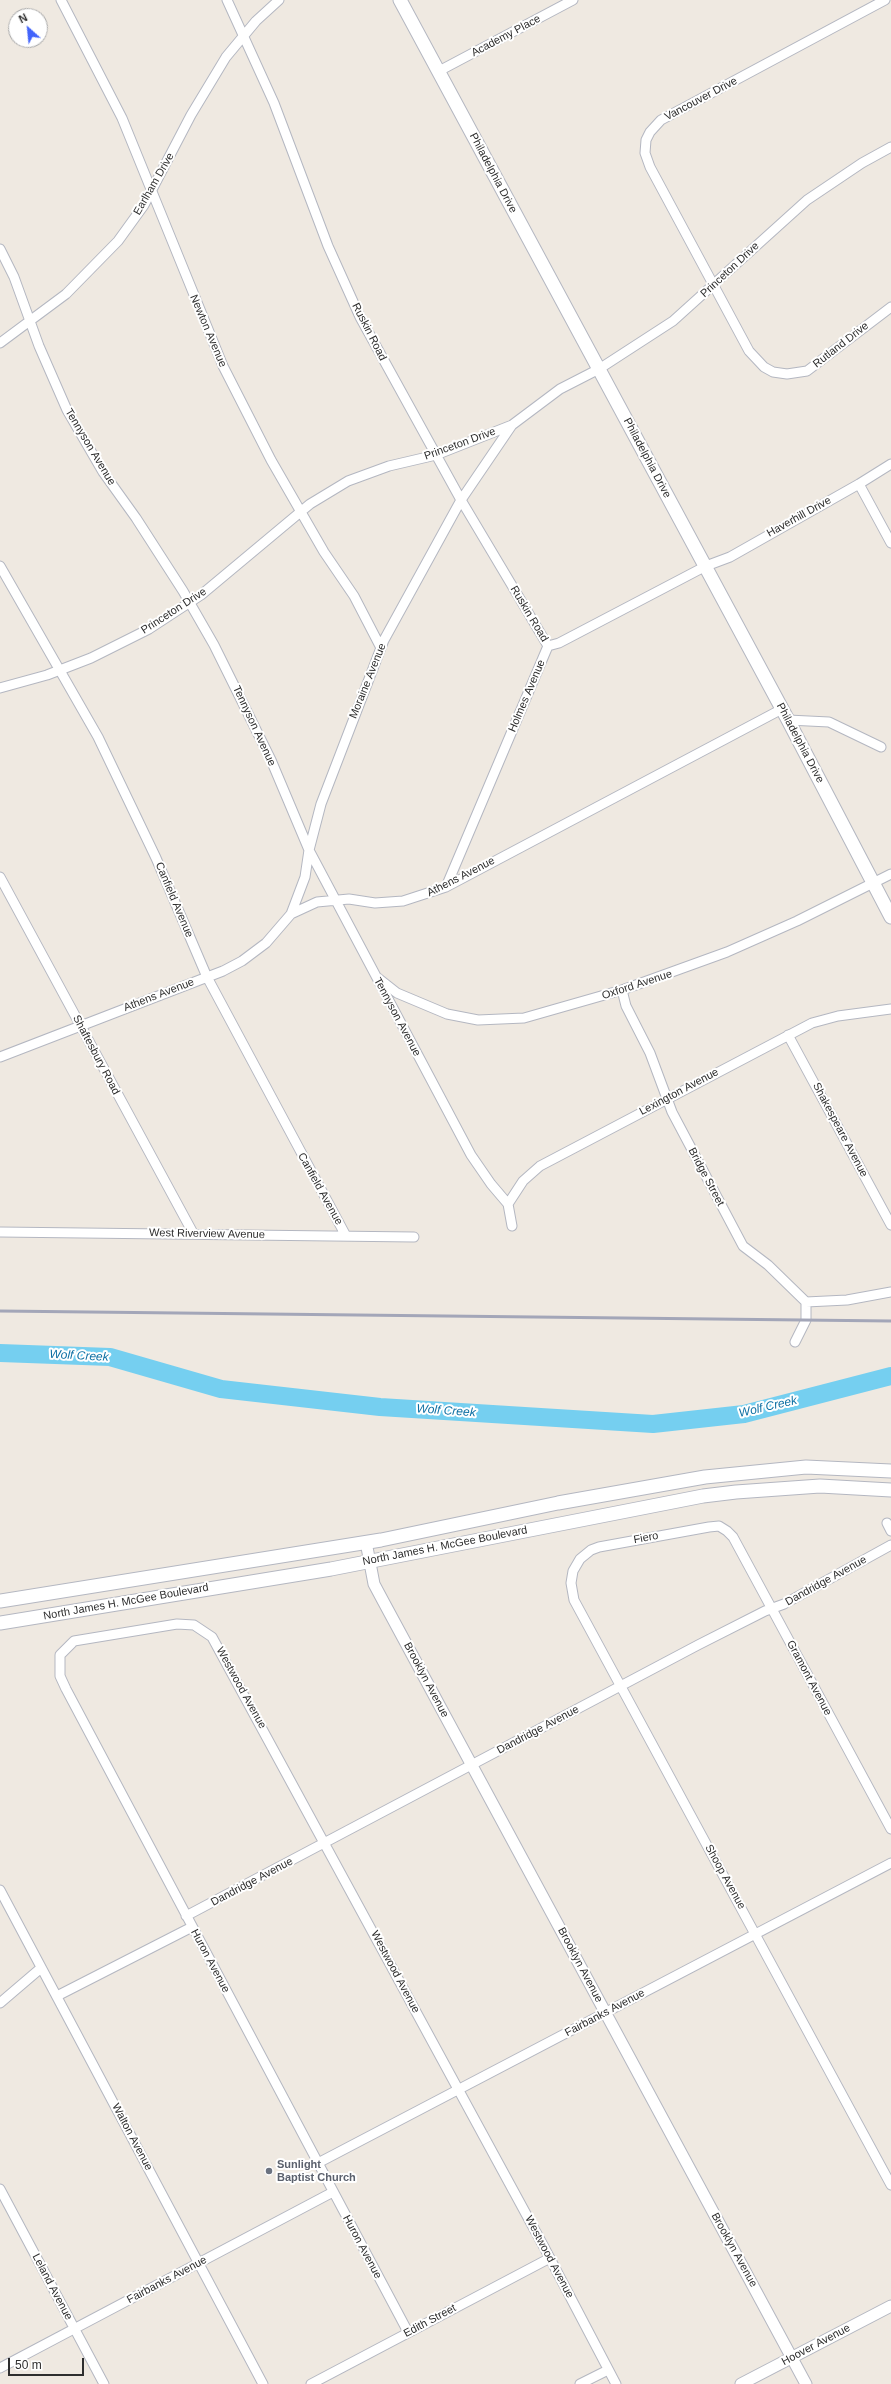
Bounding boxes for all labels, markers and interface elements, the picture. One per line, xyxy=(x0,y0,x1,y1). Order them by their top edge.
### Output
north arrow xyxy=(8,8,48,48)
text: N xyxy=(17,11,29,25)
street label: Academy Place xyxy=(469,12,543,60)
street label: Vancouver Drive xyxy=(662,74,740,124)
street label: Philadelphia Drive xyxy=(466,131,520,215)
street label: Earlham Drive xyxy=(131,151,177,217)
street label: Princeton Drive xyxy=(698,240,762,300)
street label: Newton Avenue xyxy=(187,293,229,369)
street label: Ruskin Road xyxy=(349,301,389,363)
street label: Rutland Drive xyxy=(811,319,871,371)
street label: Tennyson Avenue xyxy=(62,406,118,488)
street label: Philadelphia Drive xyxy=(620,416,674,500)
street label: Princeton Drive xyxy=(422,425,498,463)
street label: Haverhill Drive xyxy=(765,494,833,540)
street label: Ruskin Road xyxy=(507,584,551,644)
street label: Princeton Drive xyxy=(139,585,209,637)
street label: Moraine Avenue xyxy=(347,641,389,721)
street label: Holmes Avenue xyxy=(506,658,548,734)
street label: Tennyson Avenue xyxy=(230,684,278,768)
street label: Philadelphia Drive xyxy=(773,701,827,785)
street label: Athens Avenue xyxy=(425,854,497,900)
street label: Canfield Avenue xyxy=(152,860,196,940)
street label: Oxford Avenue xyxy=(600,967,674,1003)
street label: Tennyson Avenue xyxy=(371,975,423,1059)
street label: Athens Avenue xyxy=(122,976,196,1014)
street label: Shaftesbury Road xyxy=(70,1013,122,1097)
street label: Lexington Avenue xyxy=(637,1066,721,1118)
street label: Shakespeare Avenue xyxy=(810,1081,870,1179)
street label: Bridge Street xyxy=(685,1146,727,1208)
street label: Canfield Avenue xyxy=(295,1151,345,1227)
street label: West Riverview Avenue xyxy=(149,1226,265,1242)
water label: Wolf Creek xyxy=(49,1347,109,1365)
water label: Wolf Creek xyxy=(737,1393,799,1421)
water label: Wolf Creek xyxy=(416,1402,476,1420)
street label: North James H. McGee Boulevard xyxy=(362,1524,528,1568)
street label: Fiero xyxy=(633,1529,659,1547)
street label: Dandridge Avenue xyxy=(783,1553,869,1609)
street label: North James H. McGee Boulevard xyxy=(42,1581,210,1623)
street label: Gramont Avenue xyxy=(784,1638,834,1718)
street label: Brooklyn Avenue xyxy=(401,1640,451,1720)
street label: Westwood Avenue xyxy=(213,1645,269,1731)
street label: Dandridge Avenue xyxy=(495,1703,581,1757)
street label: Shoop Avenue xyxy=(702,1842,748,1912)
street label: Dandridge Avenue xyxy=(209,1855,295,1909)
street label: Brooklyn Avenue xyxy=(555,1925,605,2005)
street label: Huron Avenue xyxy=(188,1927,232,1995)
street label: Westwood Avenue xyxy=(368,1929,422,2015)
street label: Fairbanks Avenue xyxy=(563,1986,647,2040)
street label: Walton Avenue xyxy=(109,2101,155,2173)
place label: Sunlight Baptist Church xyxy=(277,2158,356,2184)
marker: Sunlight Baptist Church xyxy=(264,2166,274,2176)
street label: Brooklyn Avenue xyxy=(708,2211,760,2289)
street label: Huron Avenue xyxy=(340,2213,384,2281)
street label: Westwood Avenue xyxy=(522,2214,576,2300)
street label: Leland Avenue xyxy=(29,2252,75,2322)
street label: Fairbanks Avenue xyxy=(125,2253,209,2307)
street label: Edith Street xyxy=(402,2302,458,2340)
street label: Hoover Avenue xyxy=(780,2321,852,2369)
scale bar xyxy=(10,2350,86,2376)
text: 50 m xyxy=(15,2358,42,2372)

